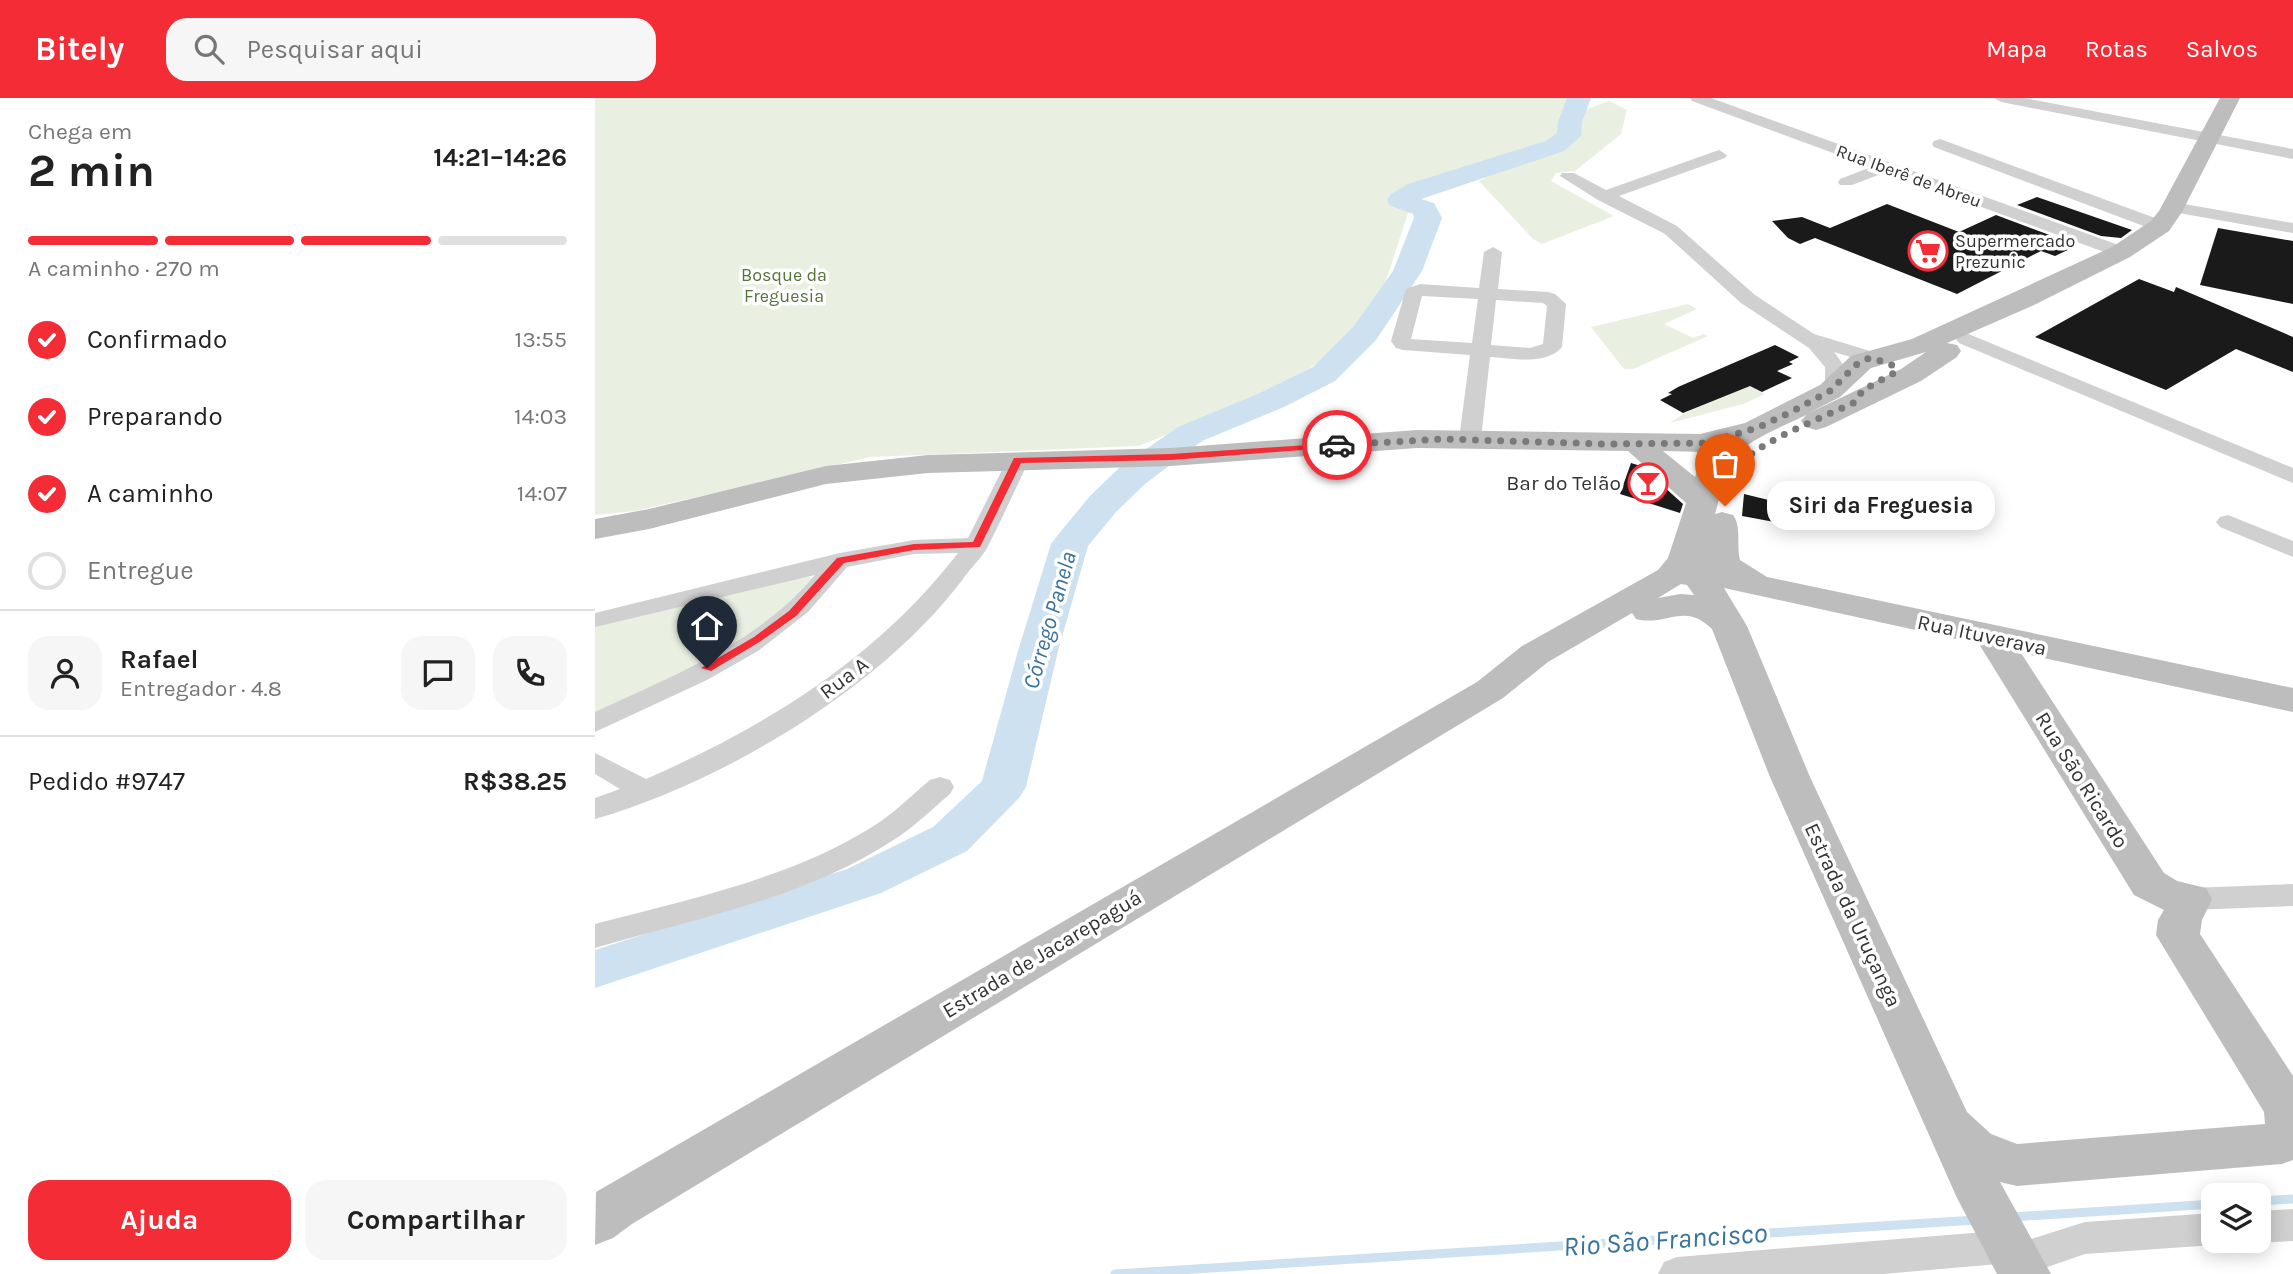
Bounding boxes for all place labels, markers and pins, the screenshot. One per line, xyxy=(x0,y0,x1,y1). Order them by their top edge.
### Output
supermarket icon: Supermercado Prezunic xyxy=(1907,230,1949,272)
place label: Supermercado Prezunic xyxy=(1955,230,2075,273)
pin xyxy=(1695,434,1755,506)
bar icon: Bar do Telão xyxy=(1627,462,1669,504)
place label: Bar do Telão xyxy=(1506,471,1621,495)
callout: Siri da Freguesia xyxy=(1767,482,1995,530)
pin xyxy=(677,596,737,668)

